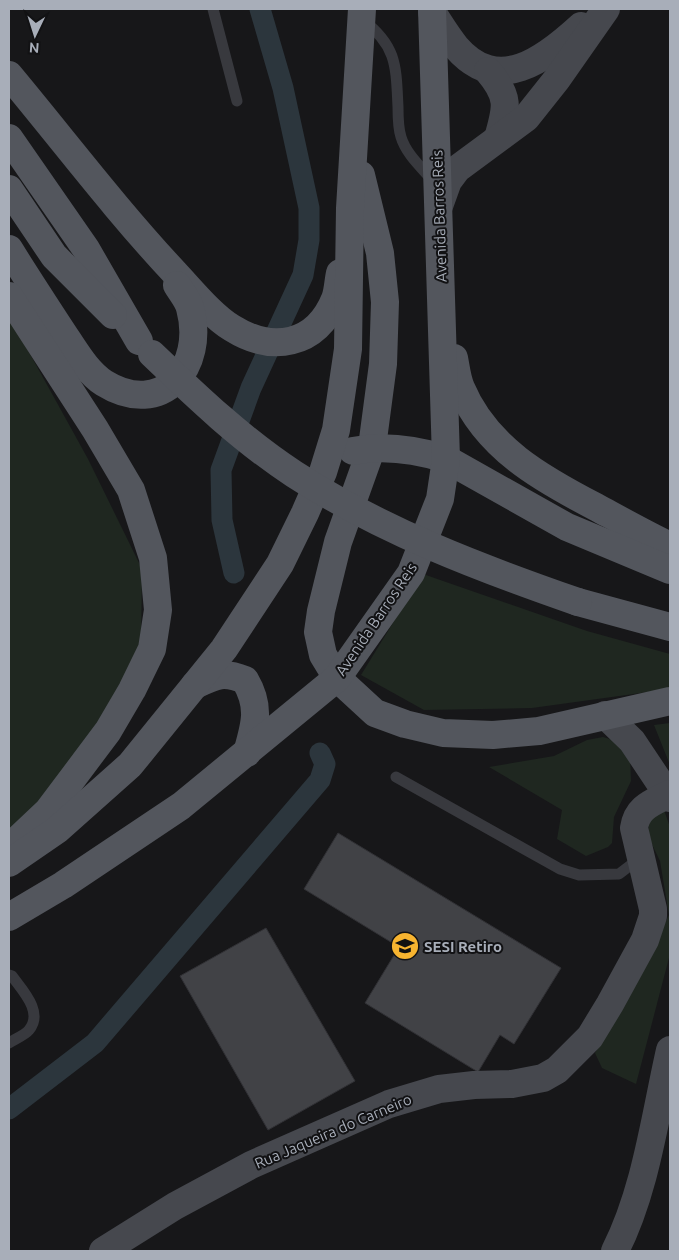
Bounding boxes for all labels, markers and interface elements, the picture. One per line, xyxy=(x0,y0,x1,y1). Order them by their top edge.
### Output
north arrow xyxy=(10,10,60,60)
text: N xyxy=(28,40,40,56)
street label: Avenida Barros Reis xyxy=(428,150,450,282)
street label: Avenida Barros Reis xyxy=(332,559,420,679)
school or university icon: SESI Retiro xyxy=(390,931,420,961)
place label: SESI Retiro xyxy=(424,938,502,955)
street label: Rua Jaqueira do Carneiro xyxy=(252,1090,414,1172)

